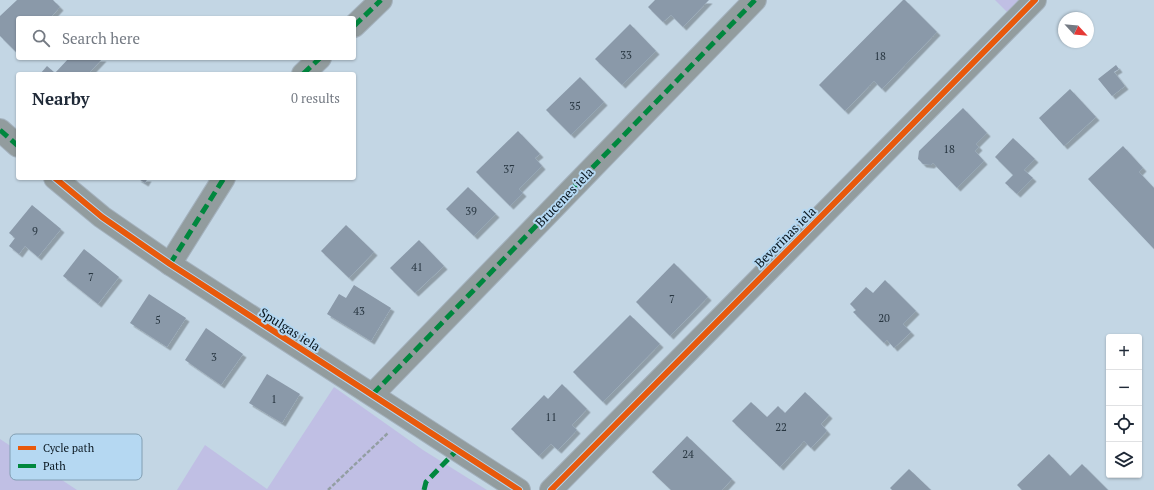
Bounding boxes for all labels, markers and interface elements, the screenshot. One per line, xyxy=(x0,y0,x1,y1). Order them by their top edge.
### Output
north arrow xyxy=(1058,12,1094,48)
search box xyxy=(16,16,356,60)
icon: search xyxy=(30,27,52,49)
text: Search here xyxy=(62,28,140,48)
house number: 33 xyxy=(620,48,632,62)
house number: 18 xyxy=(874,49,886,63)
text: Nearby xyxy=(32,87,90,110)
text: 0 results xyxy=(291,89,340,107)
house number: 35 xyxy=(569,99,581,113)
house number: 18 xyxy=(943,142,955,156)
house number: 37 xyxy=(503,162,515,176)
street label: Brucenes iela xyxy=(531,163,597,231)
street label: Beverīnas iela xyxy=(750,202,820,272)
house number: 39 xyxy=(465,204,477,218)
house number: 9 xyxy=(32,224,38,238)
house number: 41 xyxy=(411,260,423,274)
house number: 7 xyxy=(88,270,94,284)
house number: 7 xyxy=(669,292,675,306)
street label: Spulgas iela xyxy=(256,303,324,355)
house number: 43 xyxy=(353,304,365,318)
house number: 20 xyxy=(878,311,890,325)
house number: 5 xyxy=(155,313,161,327)
map controls xyxy=(1106,334,1142,478)
button: + xyxy=(1106,334,1142,370)
house number: 3 xyxy=(211,350,217,364)
button: − xyxy=(1106,370,1142,406)
house number: 1 xyxy=(271,392,277,406)
button: locate xyxy=(1106,406,1142,442)
house number: 11 xyxy=(545,410,557,424)
house number: 22 xyxy=(775,420,787,434)
legend xyxy=(10,434,142,480)
text: Cycle path xyxy=(43,441,95,455)
button: layers xyxy=(1106,442,1142,478)
house number: 24 xyxy=(682,447,694,461)
text: Path xyxy=(43,459,66,473)

